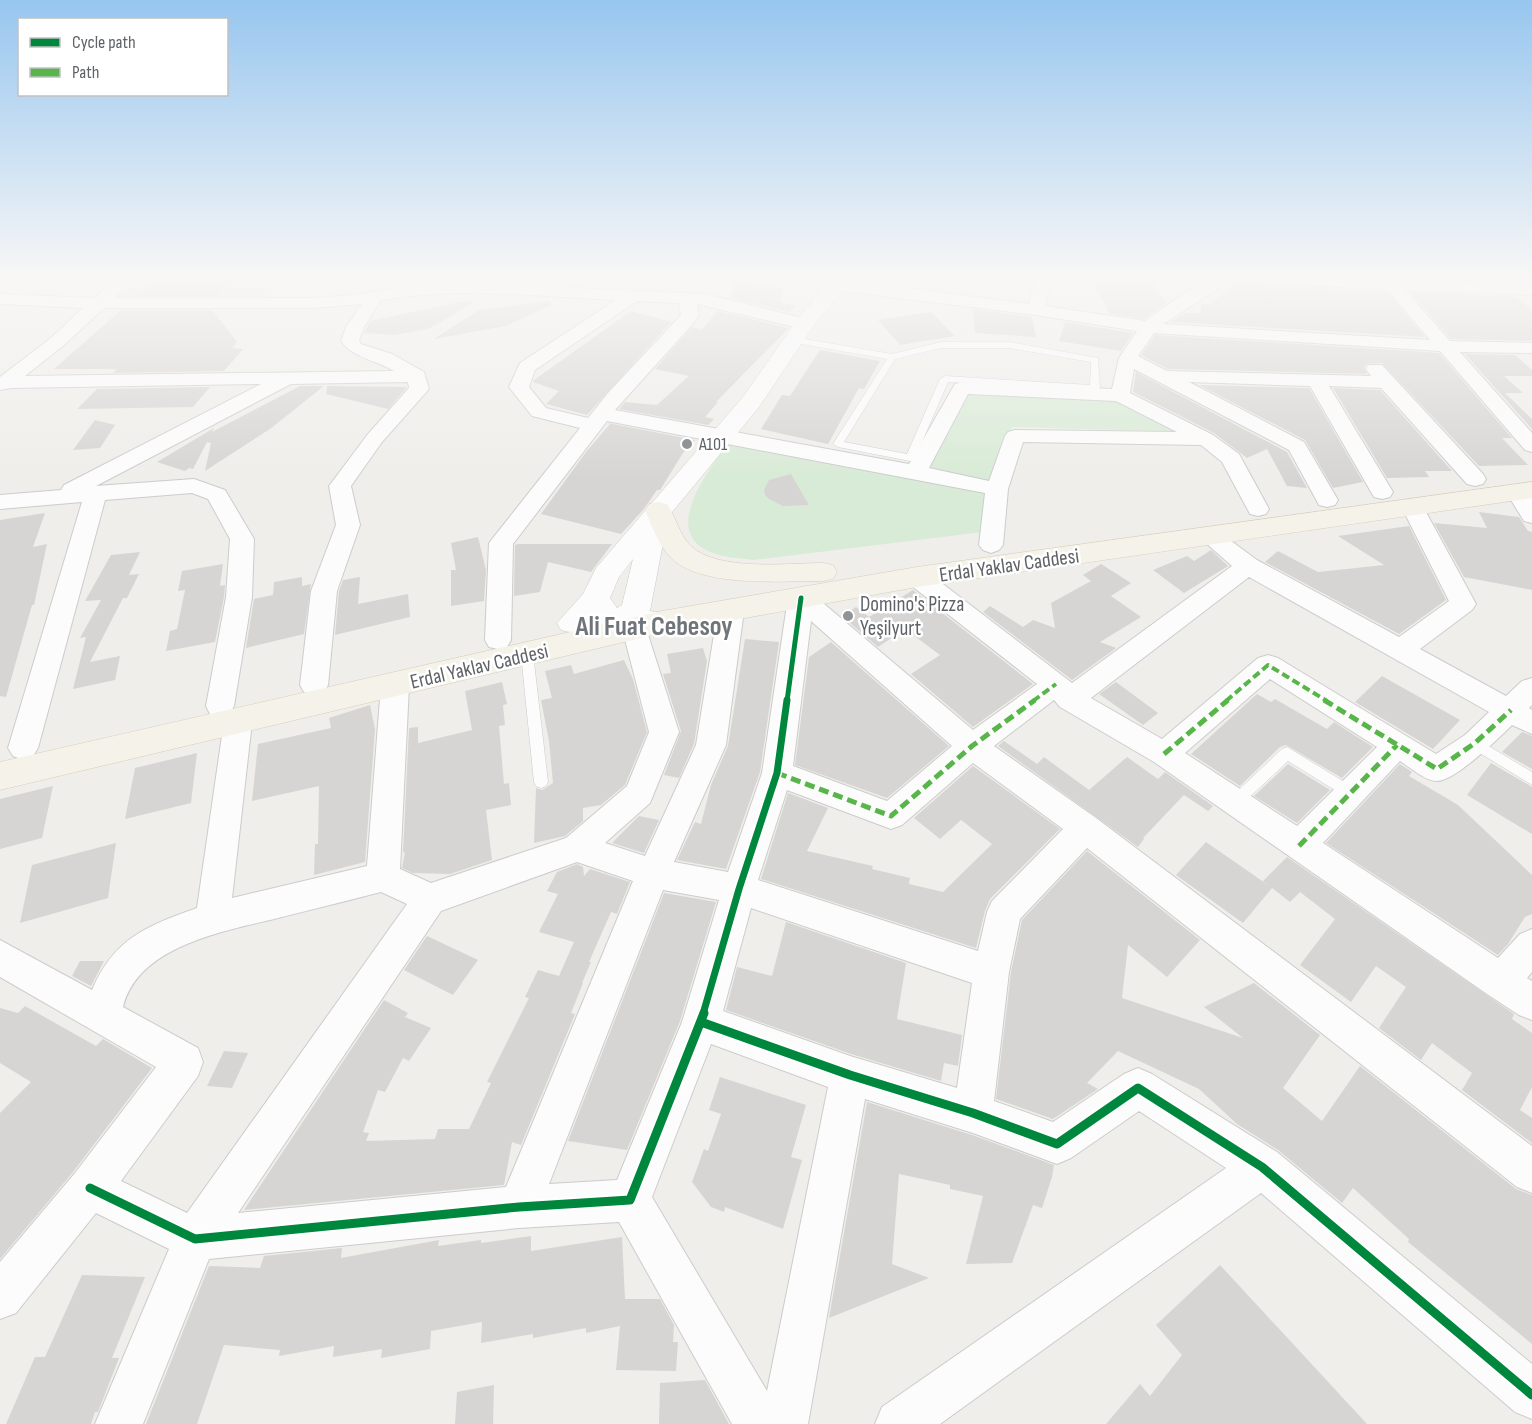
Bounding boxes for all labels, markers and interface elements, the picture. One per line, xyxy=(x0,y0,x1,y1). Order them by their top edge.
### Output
legend xyxy=(18,18,228,96)
text: Cycle path xyxy=(72,32,136,53)
text: Path xyxy=(72,62,100,83)
place label: A101 xyxy=(698,434,728,455)
marker: A101 xyxy=(680,437,694,451)
street label: Erdal Yaklav Caddesi xyxy=(938,543,1081,588)
place label: Domino's Pizza Yeşilyurt xyxy=(860,592,964,641)
marker: Domino's Pizza Yeşilyurt xyxy=(841,609,855,623)
district label: Ali Fuat Cebesoy xyxy=(574,611,733,643)
street label: Erdal Yaklav Caddesi xyxy=(408,638,551,695)

